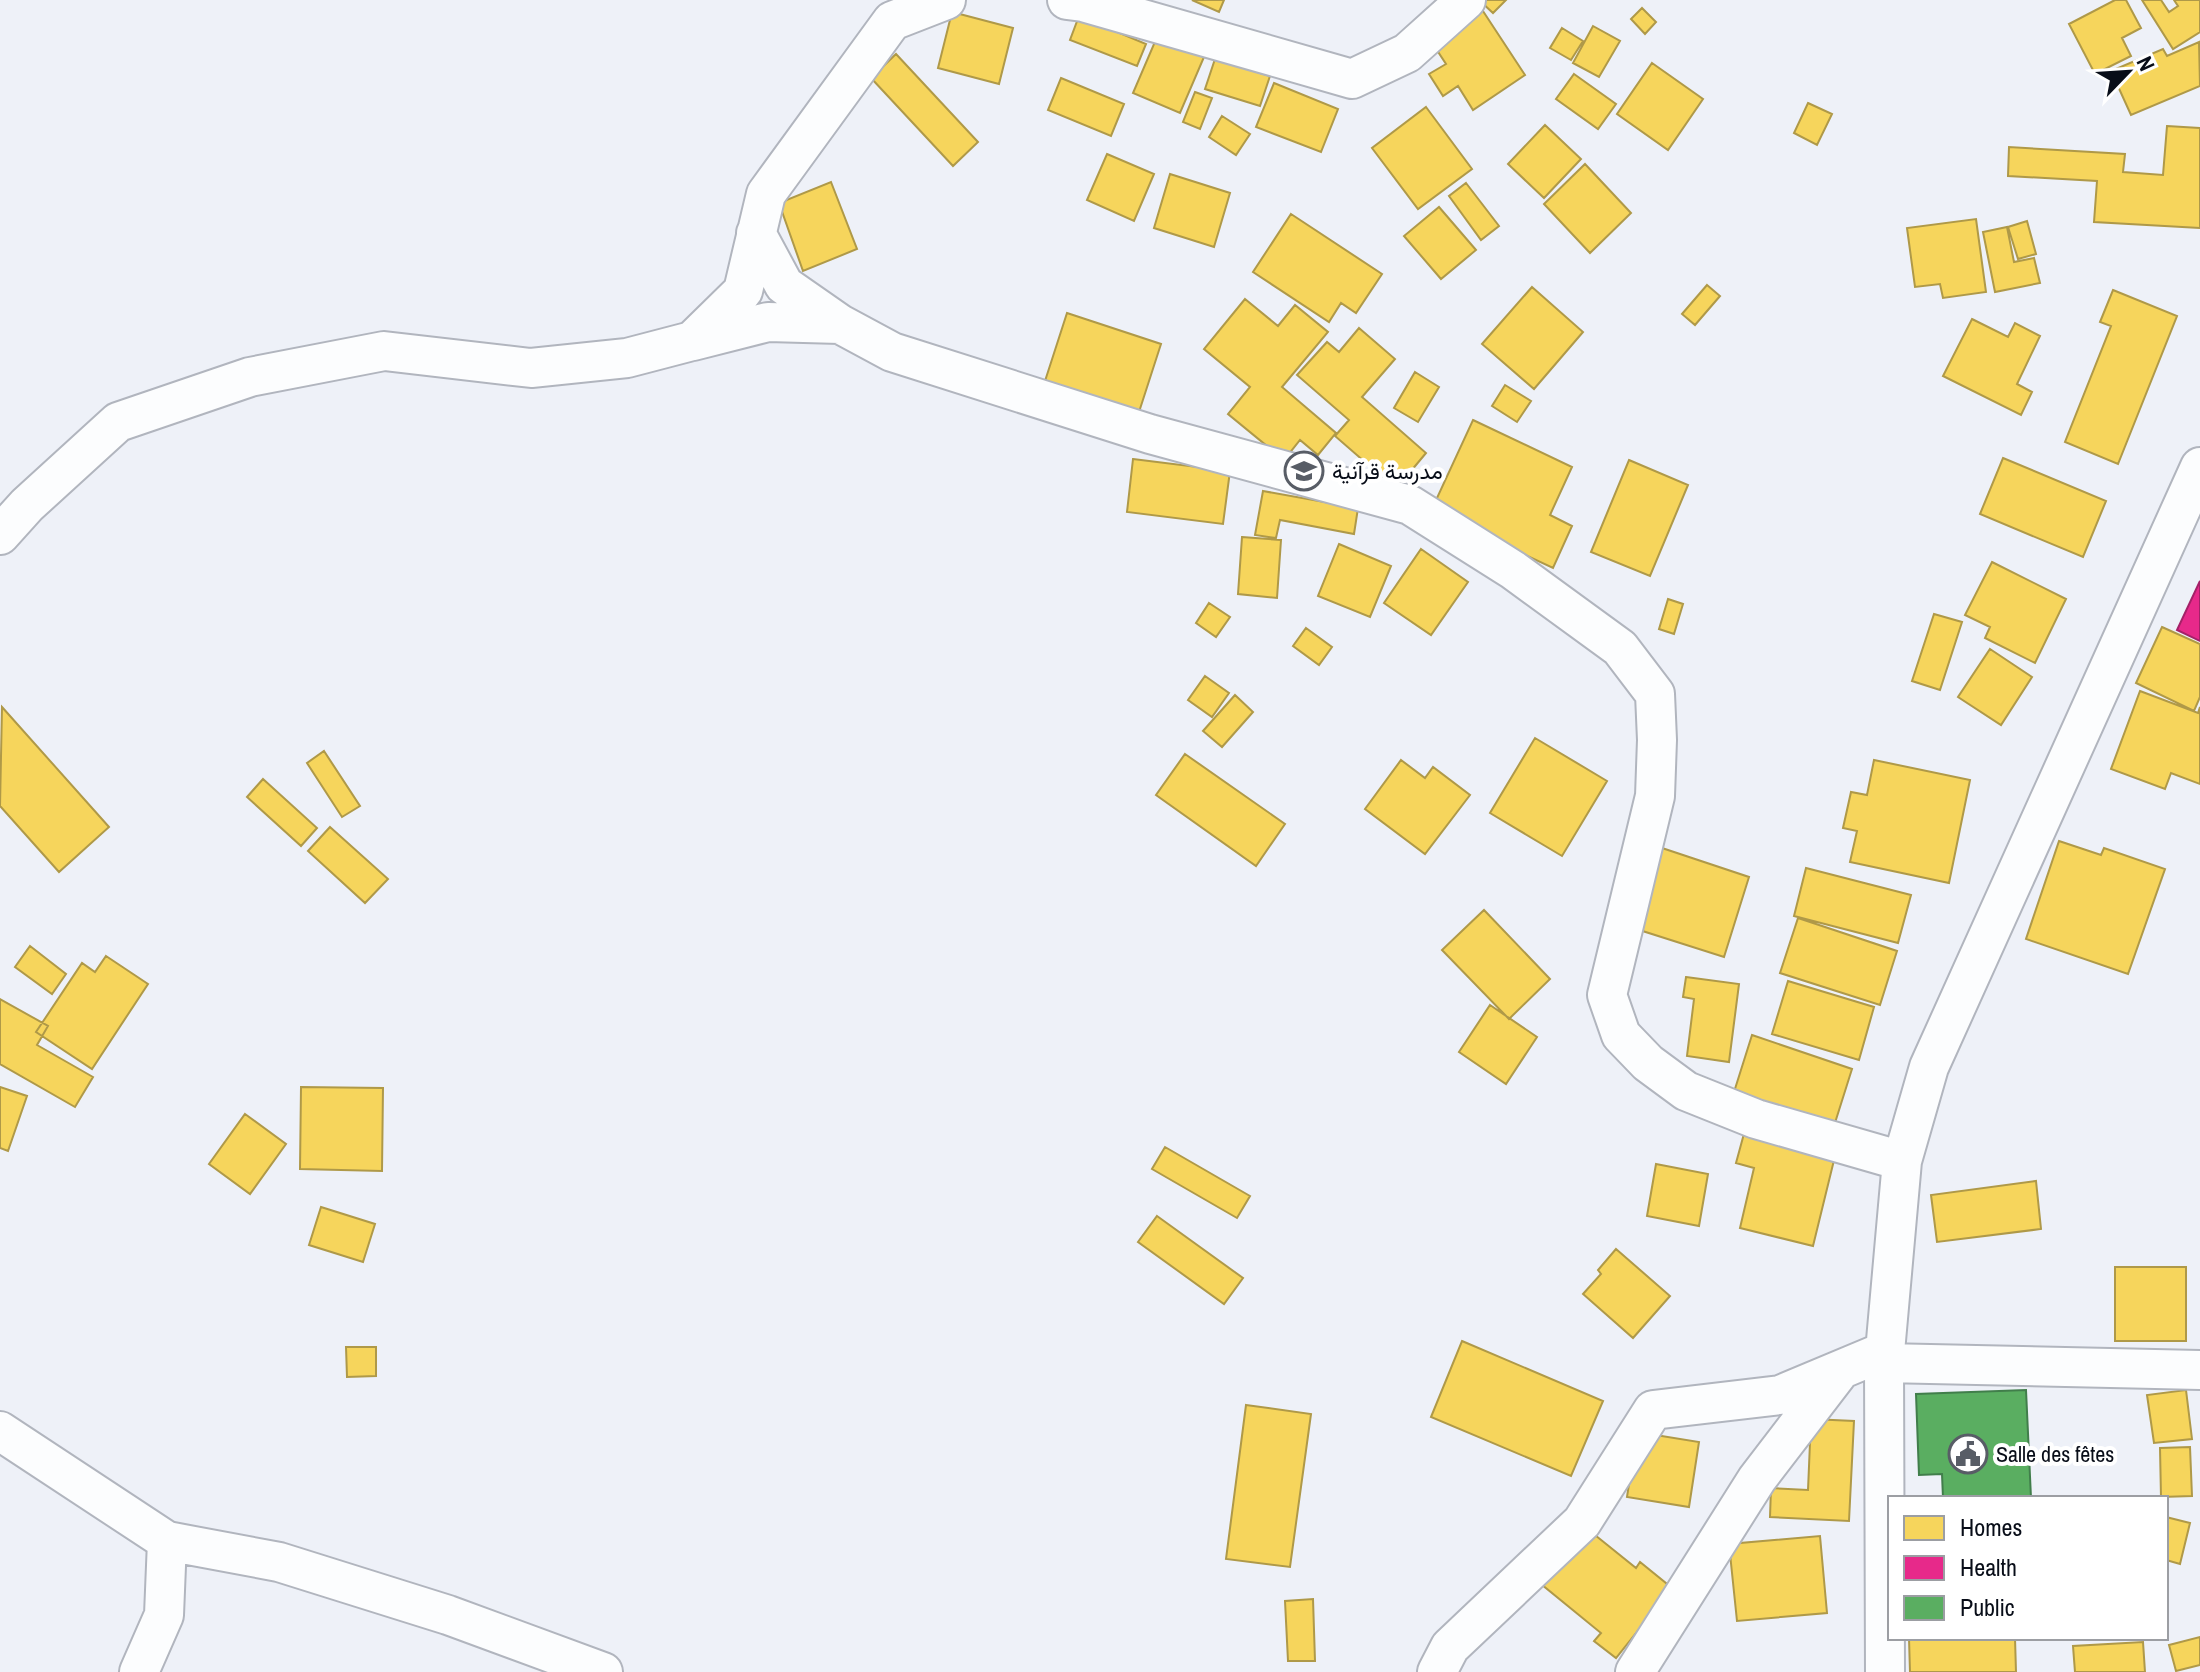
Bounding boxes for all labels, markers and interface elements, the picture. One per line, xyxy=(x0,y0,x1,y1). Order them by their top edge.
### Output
north arrow xyxy=(2088,32,2168,112)
text: N xyxy=(2130,51,2162,76)
school or university icon: مدرسة قرآنية xyxy=(1283,450,1325,492)
place label: مدرسة قرآنية xyxy=(1332,456,1443,486)
public building icon: Salle des fêtes xyxy=(1947,1433,1989,1475)
place label: Salle des fêtes xyxy=(1996,1439,2114,1469)
legend xyxy=(1888,1496,2168,1640)
text: Homes xyxy=(1960,1511,2022,1543)
text: Health xyxy=(1960,1551,2017,1583)
text: Public xyxy=(1960,1591,2015,1623)

